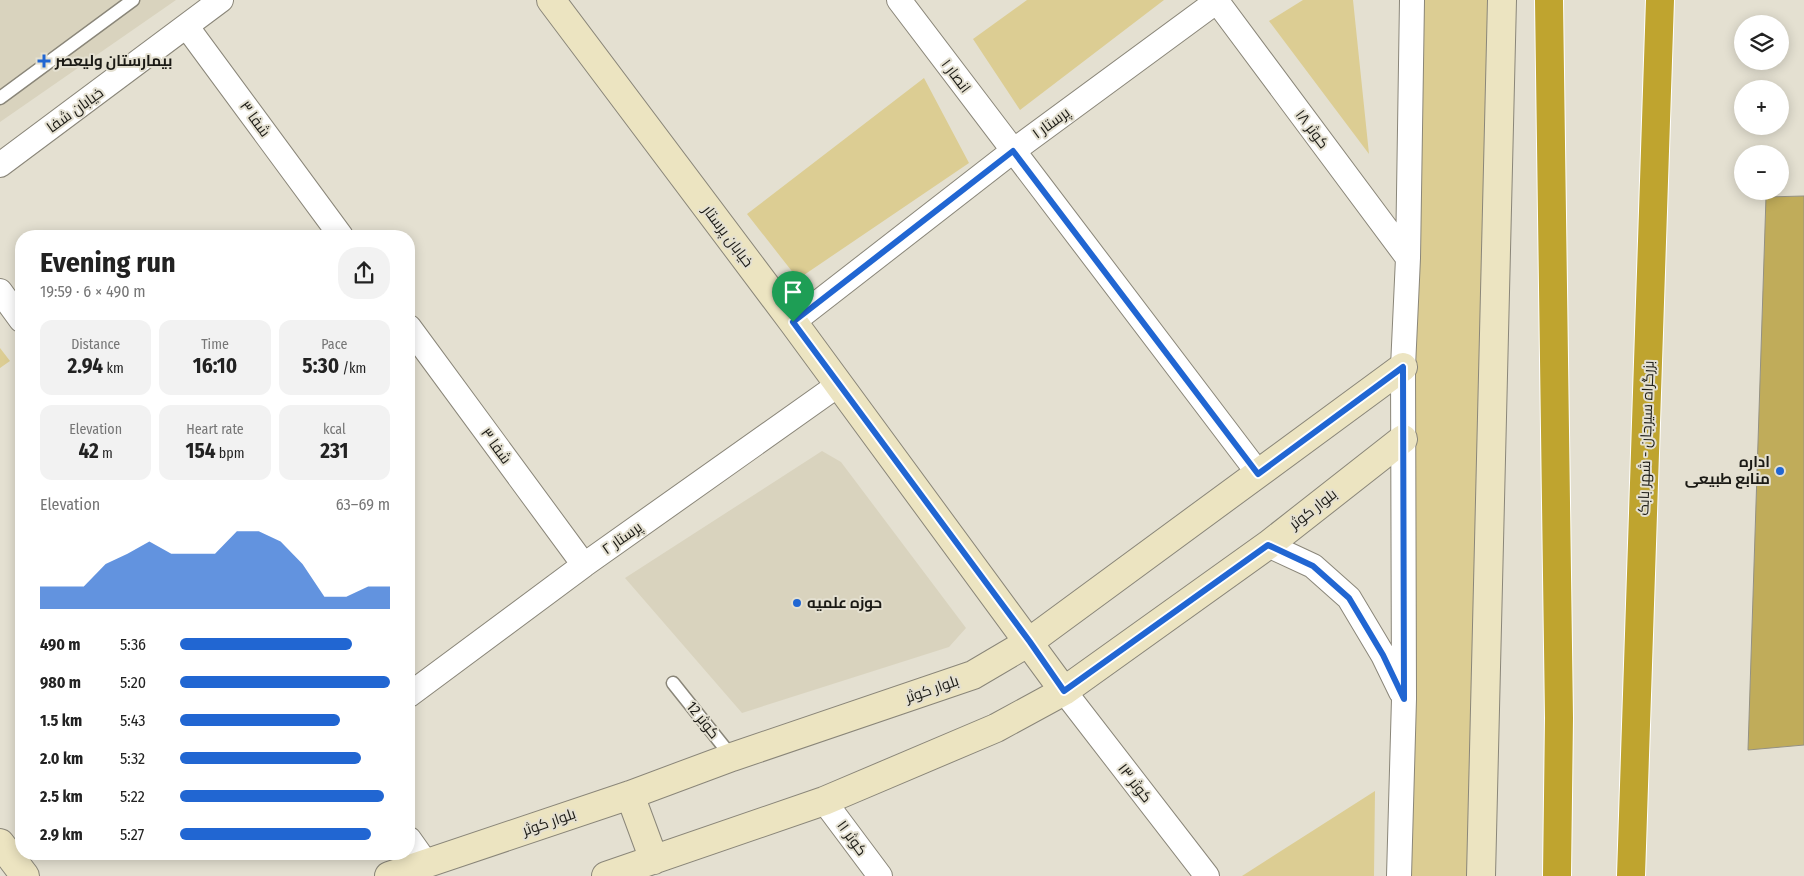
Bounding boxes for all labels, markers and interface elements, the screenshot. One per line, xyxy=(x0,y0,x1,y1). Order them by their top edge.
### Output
map controls xyxy=(1734,15,1789,200)
button: layers xyxy=(1734,15,1789,70)
place label: بیمارستان ولیعصر xyxy=(54,52,173,70)
marker: بیمارستان ولیعصر xyxy=(37,54,51,68)
street label: انصار ۱ xyxy=(938,56,974,96)
button: + xyxy=(1734,80,1789,135)
street label: خیابان شفا xyxy=(43,83,107,137)
street label: شفا ۳ xyxy=(236,97,274,141)
street label: پرستار ۱ xyxy=(1029,103,1074,143)
street label: کوثر ۱۸ xyxy=(1292,106,1332,152)
button: − xyxy=(1734,145,1789,200)
street label: خیابان پرستار xyxy=(698,201,757,271)
text: Evening run xyxy=(40,246,176,279)
button: share xyxy=(338,247,390,299)
pin xyxy=(772,271,814,322)
icon: arrive xyxy=(779,278,807,306)
text: 19:59 · 6 × 490 m xyxy=(40,282,146,301)
text: Distance xyxy=(71,336,120,353)
text: Time xyxy=(201,336,229,353)
text: Pace xyxy=(321,336,347,353)
text: 2.94 xyxy=(68,353,103,379)
text: 16:10 xyxy=(193,353,237,379)
text: 5:30 xyxy=(302,353,339,379)
text: km xyxy=(103,360,124,377)
text: /km xyxy=(339,360,366,377)
street label: بزرگراه سیرجان - شهر بابک xyxy=(1634,360,1659,516)
text: Elevation xyxy=(69,421,122,438)
text: Heart rate xyxy=(186,421,244,438)
text: kcal xyxy=(323,421,346,438)
street label: شفا ۳ xyxy=(477,424,515,468)
text: 42 xyxy=(78,438,99,464)
text: 154 xyxy=(186,438,216,464)
text: 231 xyxy=(320,438,348,464)
text: m xyxy=(99,445,113,462)
text: bpm xyxy=(216,445,244,462)
place label: اداره منابع طبیعی xyxy=(1685,453,1770,489)
marker: اداره منابع طبیعی xyxy=(1774,465,1786,477)
street label: بلوار کوثر xyxy=(1285,485,1340,534)
text: Elevation xyxy=(40,495,100,514)
text: 63–69 m xyxy=(336,495,390,514)
street label: پرستار ۲ xyxy=(598,518,646,559)
place label: حوزه علمیه xyxy=(807,594,882,612)
marker: حوزه علمیه xyxy=(791,597,803,609)
text: 490 m xyxy=(40,635,80,654)
text: 5:36 xyxy=(120,635,146,654)
street label: بلوار کوثر xyxy=(902,671,961,707)
text: 980 m xyxy=(40,673,81,692)
text: 5:20 xyxy=(120,673,146,692)
street label: کوثر 12 xyxy=(683,698,723,742)
text: 1.5 km xyxy=(40,711,82,730)
text: 5:43 xyxy=(120,711,145,730)
text: 2.0 km xyxy=(40,749,83,768)
text: 5:32 xyxy=(120,749,145,768)
street label: کوثر ۱۳ xyxy=(1114,760,1156,806)
text: 2.5 km xyxy=(40,787,83,806)
text: 5:22 xyxy=(120,787,145,806)
street label: بلوار کوثر xyxy=(519,804,578,840)
street label: کوثر ۱۱ xyxy=(833,817,871,859)
text: 2.9 km xyxy=(40,825,83,844)
text: 5:27 xyxy=(120,825,144,844)

